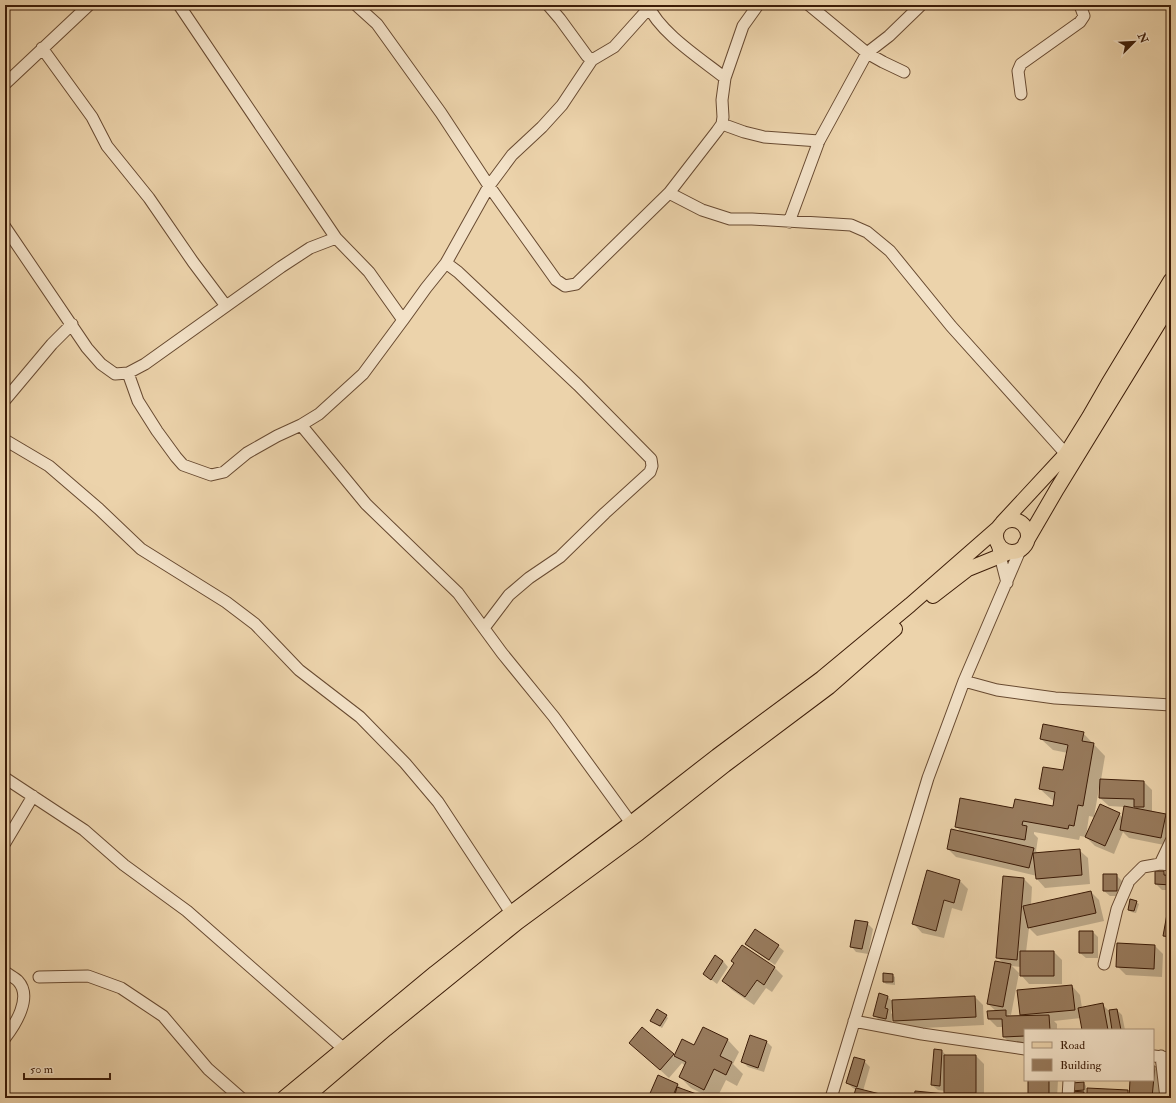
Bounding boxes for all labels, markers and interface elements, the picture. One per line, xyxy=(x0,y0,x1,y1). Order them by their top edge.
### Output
north arrow xyxy=(1114,22,1154,62)
text: N xyxy=(1134,30,1151,46)
legend xyxy=(1024,1029,1154,1081)
text: Road xyxy=(1060,1038,1085,1053)
scale bar xyxy=(24,1055,110,1081)
text: Building xyxy=(1060,1058,1103,1073)
text: 50 m xyxy=(30,1062,54,1077)

